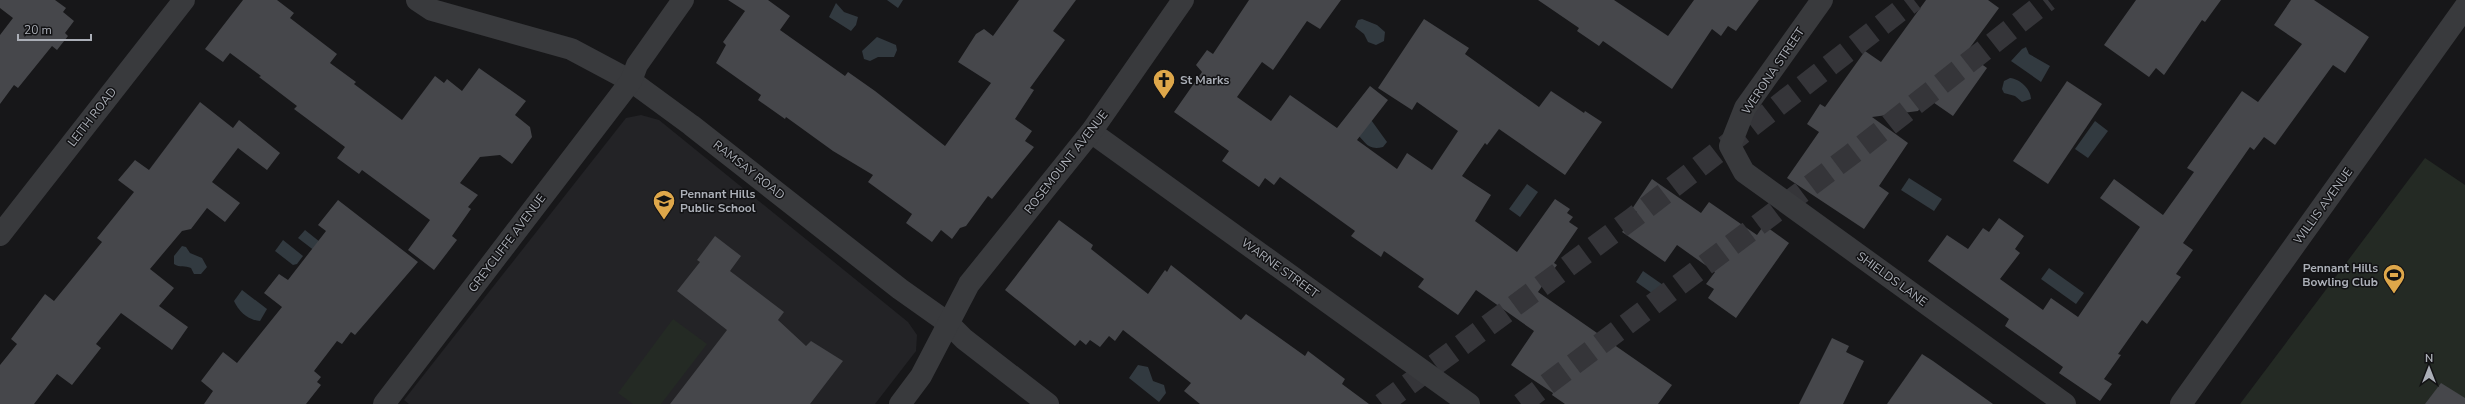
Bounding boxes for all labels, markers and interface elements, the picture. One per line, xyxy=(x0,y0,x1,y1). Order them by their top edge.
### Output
scale bar xyxy=(18,16,91,42)
text: 20 m xyxy=(24,22,52,38)
street label: WERONA STREET xyxy=(1738,24,1808,118)
church icon: St Marks xyxy=(1151,67,1177,100)
place label: St Marks xyxy=(1180,72,1229,88)
street label: LEITH ROAD xyxy=(64,84,120,150)
street label: ROSEMOUNT AVENUE xyxy=(1021,107,1111,217)
street label: RAMSAY ROAD xyxy=(710,137,788,203)
street label: WILLIS AVENUE xyxy=(2290,165,2356,247)
place label: Pennant Hills Public School xyxy=(680,186,756,216)
school or university icon: Pennant Hills Public School xyxy=(651,188,677,221)
street label: GREYCLIFFE AVENUE xyxy=(465,191,549,295)
street label: WARNE STREET xyxy=(1238,235,1322,302)
street label: SHIELDS LANE xyxy=(1854,248,1930,310)
place label: Pennant Hills Bowling Club xyxy=(2302,260,2378,290)
sports icon: Pennant Hills Bowling Club xyxy=(2381,262,2407,295)
north arrow xyxy=(2409,348,2449,388)
text: N xyxy=(2425,351,2433,366)

